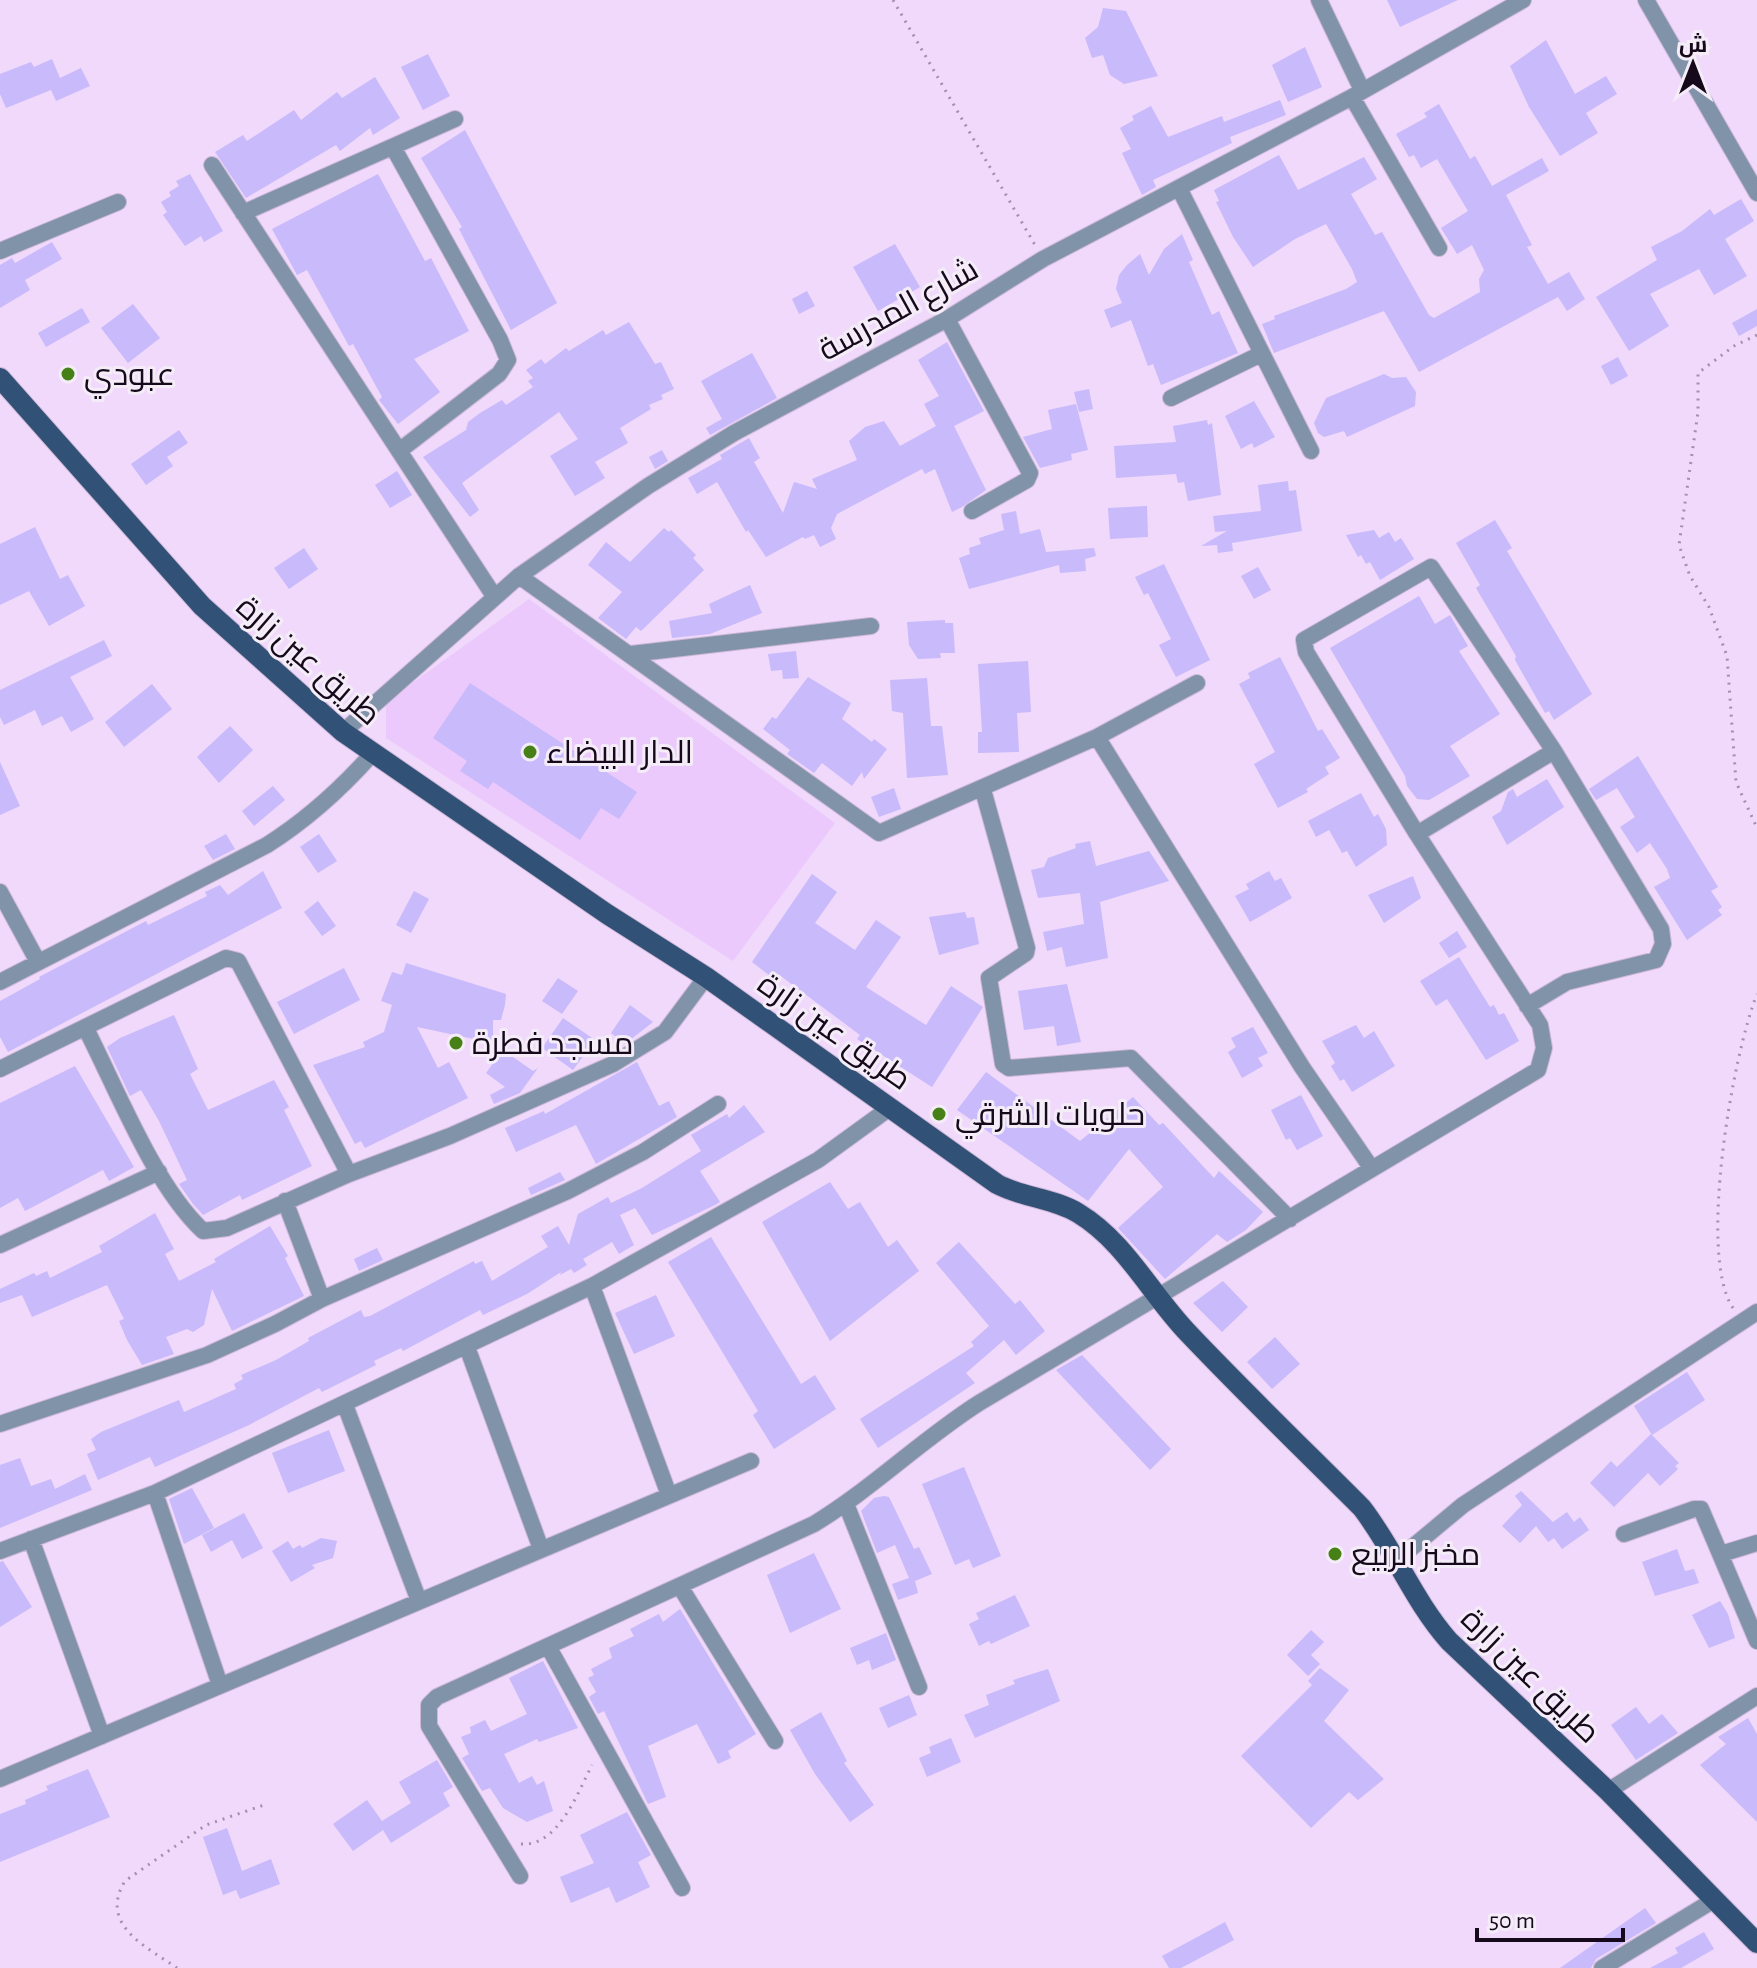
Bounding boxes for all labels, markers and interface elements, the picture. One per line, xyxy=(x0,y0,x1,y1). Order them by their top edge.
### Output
north arrow xyxy=(1653,24,1733,104)
text: ش xyxy=(1679,33,1707,58)
street label: شارع المدرسة xyxy=(813,253,986,371)
place label: عبودي xyxy=(84,359,175,399)
marker: عبودي xyxy=(59,365,77,383)
street label: طريق عين زارة xyxy=(229,590,386,734)
place label: الدار البيضاء xyxy=(546,737,693,770)
marker: الدار البيضاء xyxy=(521,743,539,761)
street label: طريق عين زارة xyxy=(750,968,917,1099)
place label: مسجد فطرة xyxy=(472,1028,633,1061)
marker: مسجد فطرة xyxy=(447,1034,465,1052)
place label: حلويات الشرقي xyxy=(955,1099,1145,1139)
marker: حلويات الشرقي xyxy=(930,1105,948,1123)
place label: مخبز الربيع xyxy=(1351,1539,1480,1576)
marker: مخبز الربيع xyxy=(1326,1545,1344,1563)
street label: طريق عين زارة xyxy=(1453,1602,1606,1751)
scale bar xyxy=(1477,1892,1623,1942)
text: 50 m xyxy=(1489,1909,1535,1933)

